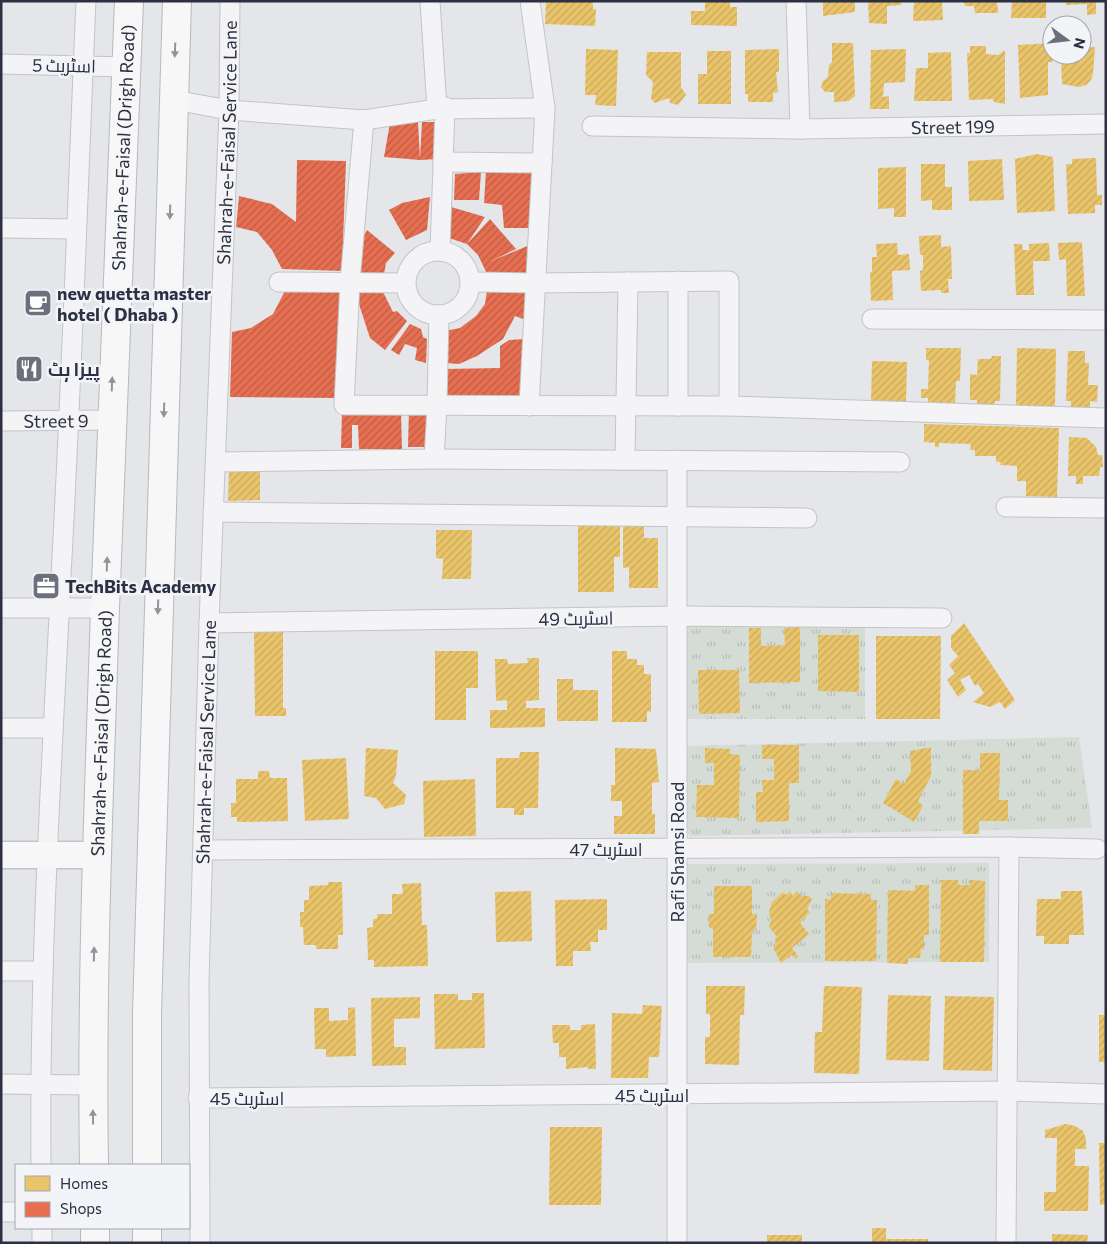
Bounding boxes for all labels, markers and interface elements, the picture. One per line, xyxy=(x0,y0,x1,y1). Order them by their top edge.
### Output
north arrow xyxy=(1042,15,1092,65)
street label: Shahrah-e-Faisal Service Lane xyxy=(212,20,241,265)
street label: Shahrah-e-Faisal (Drigh Road) xyxy=(107,24,139,271)
text: N xyxy=(1070,36,1090,51)
one-way arrow xyxy=(171,42,179,58)
street label: اسٹریٹ 5 xyxy=(32,53,96,78)
street label: Street 199 xyxy=(911,115,995,138)
one-way arrow xyxy=(165,205,173,221)
place label: new quetta master hotel ( Dhaba ) xyxy=(57,282,212,325)
cafe icon: new quetta master hotel ( Dhaba ) xyxy=(23,288,53,318)
restaurant icon: پیزا ہٹ xyxy=(14,354,44,384)
place label: پیزا ہٹ xyxy=(48,358,100,382)
one-way arrow xyxy=(108,376,116,392)
one-way arrow xyxy=(160,402,168,418)
street label: Street 9 xyxy=(23,409,89,432)
one-way arrow xyxy=(103,556,111,572)
office icon: TechBits Academy xyxy=(31,571,61,601)
place label: TechBits Academy xyxy=(65,575,216,597)
one-way arrow xyxy=(154,599,162,615)
street label: اسٹریٹ 49 xyxy=(538,606,614,631)
street label: Shahrah-e-Faisal (Drigh Road) xyxy=(86,610,116,857)
street label: Shahrah-e-Faisal Service Lane xyxy=(191,620,220,865)
street label: Rafi Shamsi Road xyxy=(666,782,688,922)
street label: اسٹریٹ 47 xyxy=(569,838,643,861)
one-way arrow xyxy=(90,946,98,962)
street label: اسٹریٹ 45 xyxy=(615,1084,689,1107)
street label: اسٹریٹ 45 xyxy=(210,1087,284,1110)
one-way arrow xyxy=(89,1108,97,1124)
legend xyxy=(15,1164,190,1229)
text: Homes xyxy=(60,1174,108,1192)
text: Shops xyxy=(60,1199,102,1217)

